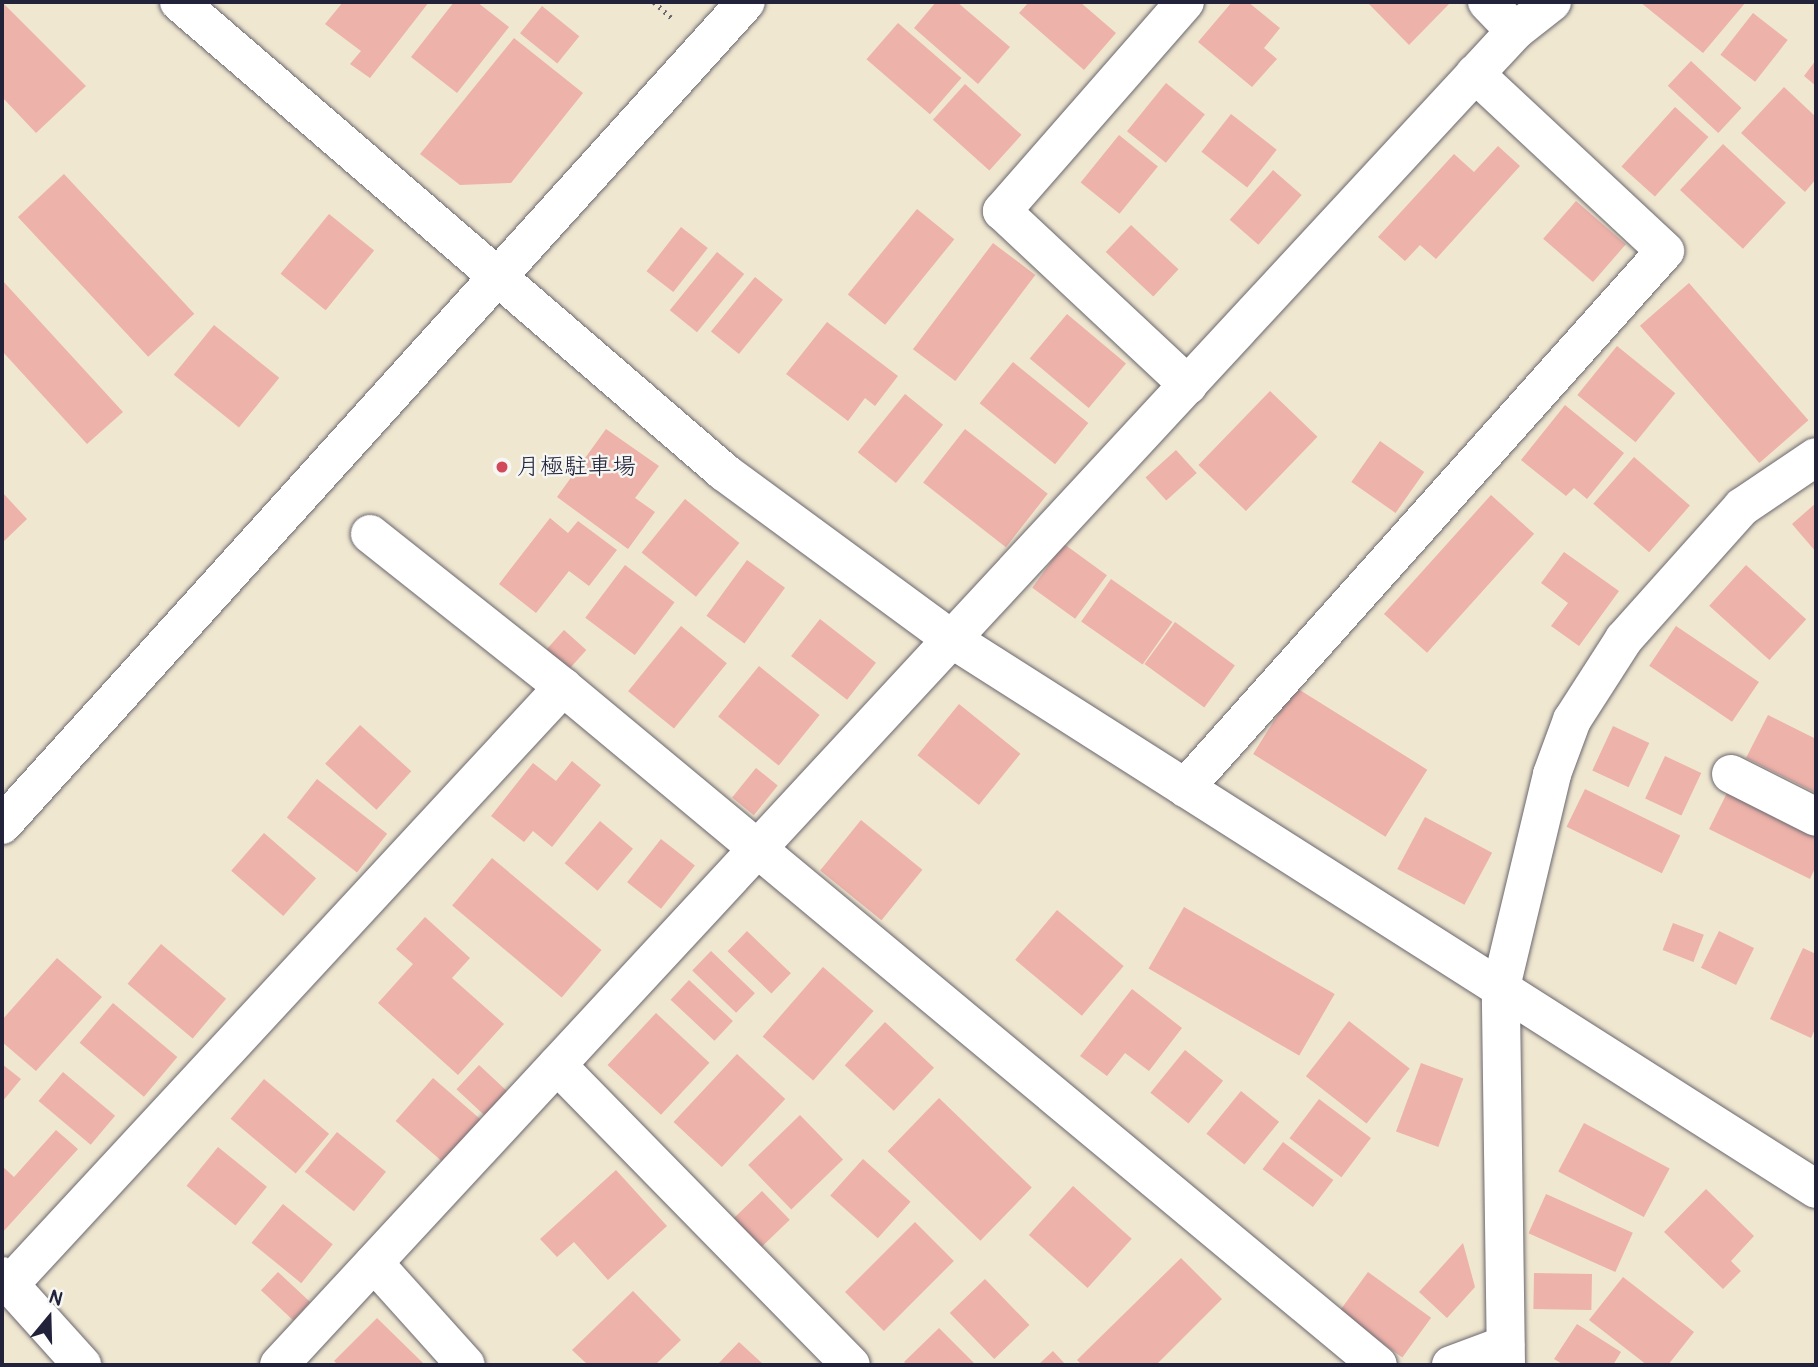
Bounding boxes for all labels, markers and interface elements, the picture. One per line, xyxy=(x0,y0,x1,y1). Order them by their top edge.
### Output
place label: 月極駐車場 xyxy=(516,453,636,481)
marker: 月極駐車場 xyxy=(494,459,510,475)
north arrow xyxy=(14,1283,84,1353)
text: N xyxy=(46,1285,66,1312)

